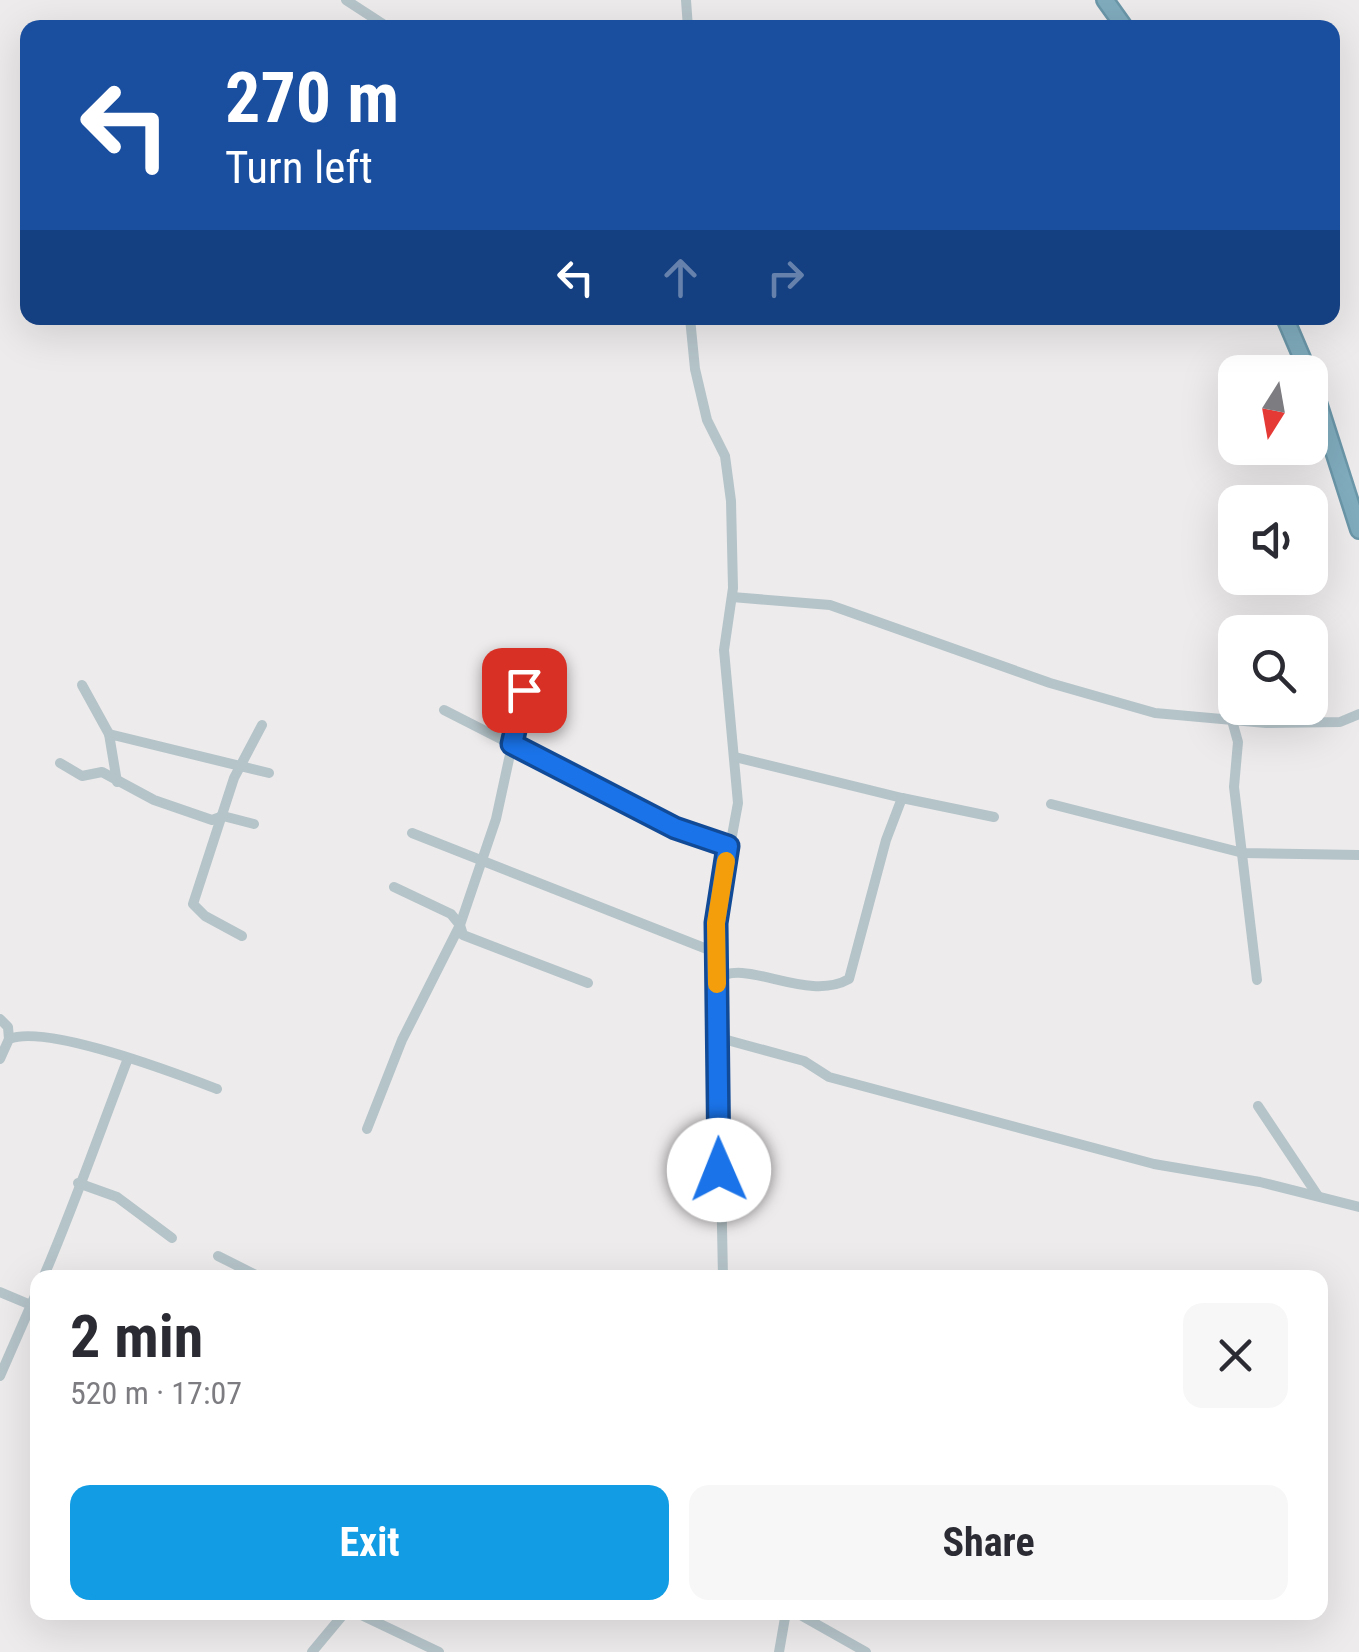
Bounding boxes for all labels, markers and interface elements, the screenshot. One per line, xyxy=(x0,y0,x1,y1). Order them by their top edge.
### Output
text: 270 m xyxy=(225,57,399,139)
icon: left xyxy=(60,60,190,190)
text: Turn left xyxy=(225,141,373,194)
icon: left xyxy=(548,250,603,305)
icon: ahead xyxy=(653,250,708,305)
icon: right xyxy=(758,250,813,305)
north arrow xyxy=(1218,355,1328,465)
map controls xyxy=(1218,355,1328,725)
button: sound xyxy=(1218,485,1328,595)
button: search xyxy=(1218,615,1328,725)
pin xyxy=(482,648,567,733)
icon: arrive xyxy=(497,663,552,718)
position arrow xyxy=(667,1118,771,1222)
text: 2 min xyxy=(70,1301,203,1372)
button: close xyxy=(1183,1303,1288,1408)
text: 520 m · 17:07 xyxy=(70,1374,242,1412)
button: Exit xyxy=(70,1485,669,1600)
button: Share xyxy=(689,1485,1288,1600)

